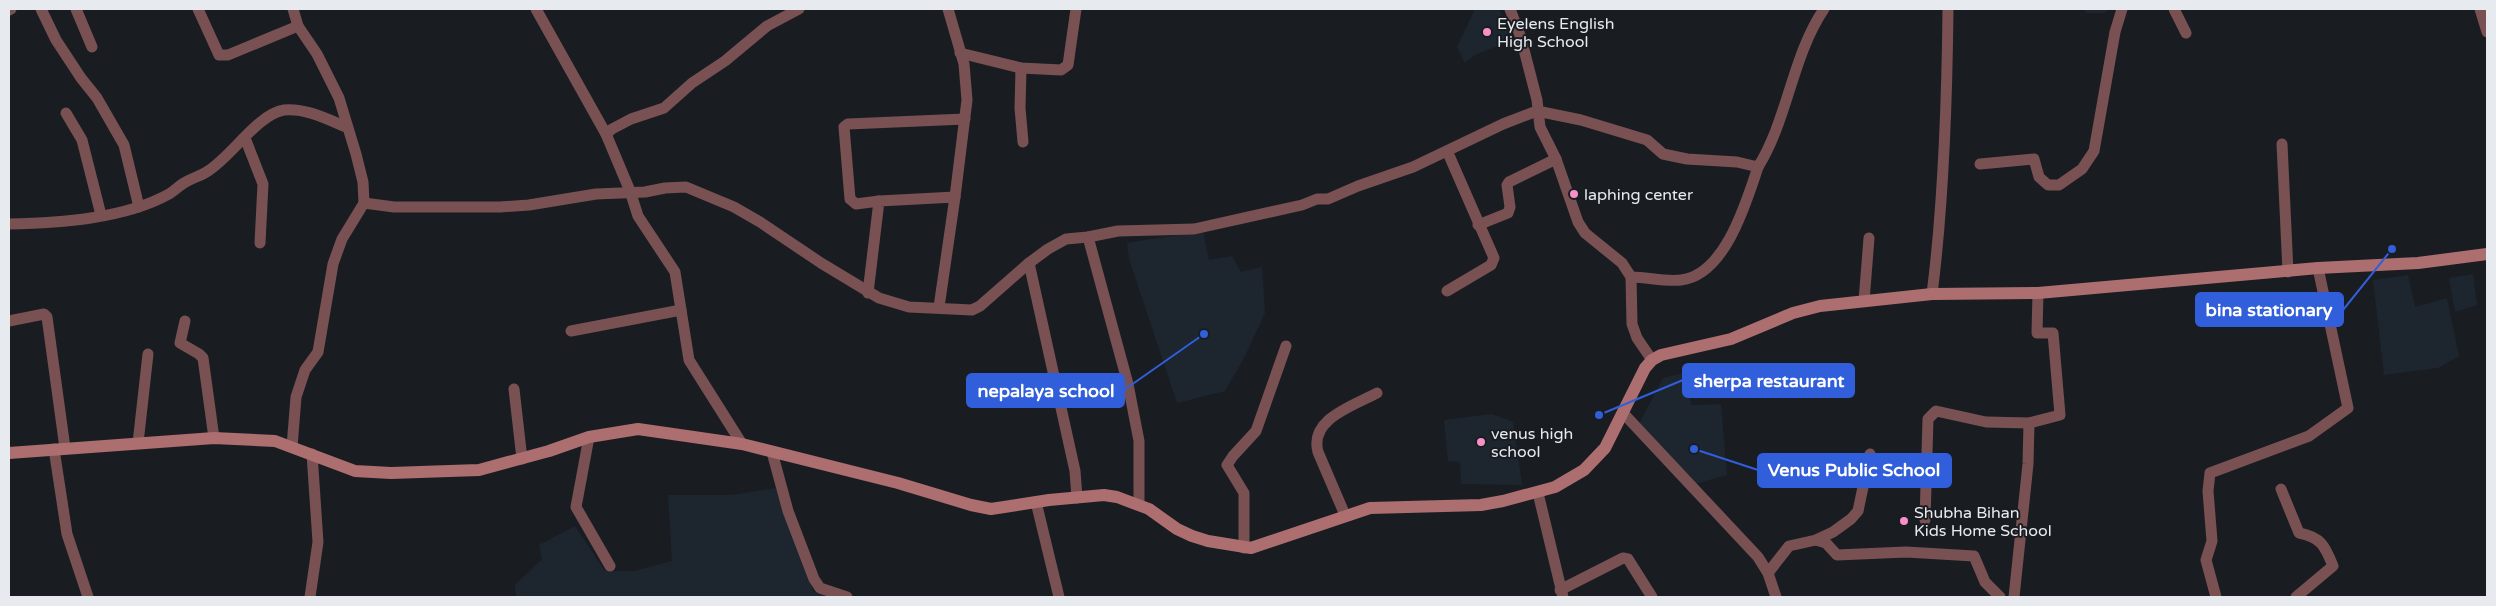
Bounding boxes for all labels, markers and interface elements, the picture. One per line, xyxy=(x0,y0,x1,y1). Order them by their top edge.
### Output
place label: Eyelens English High School xyxy=(1497,14,1614,52)
marker: Eyelens English High School xyxy=(1481,26,1493,38)
place label: laphing center xyxy=(1584,185,1694,205)
marker: laphing center xyxy=(1568,188,1580,200)
callout: bina stationary xyxy=(2196,293,2343,326)
text: bina stationary xyxy=(2206,299,2333,321)
callout: sherpa restaurant xyxy=(1683,364,1854,397)
text: sherpa restaurant xyxy=(1694,370,1844,392)
callout: nepalaya school xyxy=(967,374,1124,407)
text: nepalaya school xyxy=(978,380,1114,402)
place label: venus high school xyxy=(1491,424,1573,462)
marker: venus high school xyxy=(1475,436,1487,448)
callout: Venus Public School xyxy=(1758,454,1951,487)
text: Venus Public School xyxy=(1768,459,1940,481)
place label: Shubha Bihan Kids Home School xyxy=(1914,503,2052,541)
marker: Shubha Bihan Kids Home School xyxy=(1898,515,1910,527)

